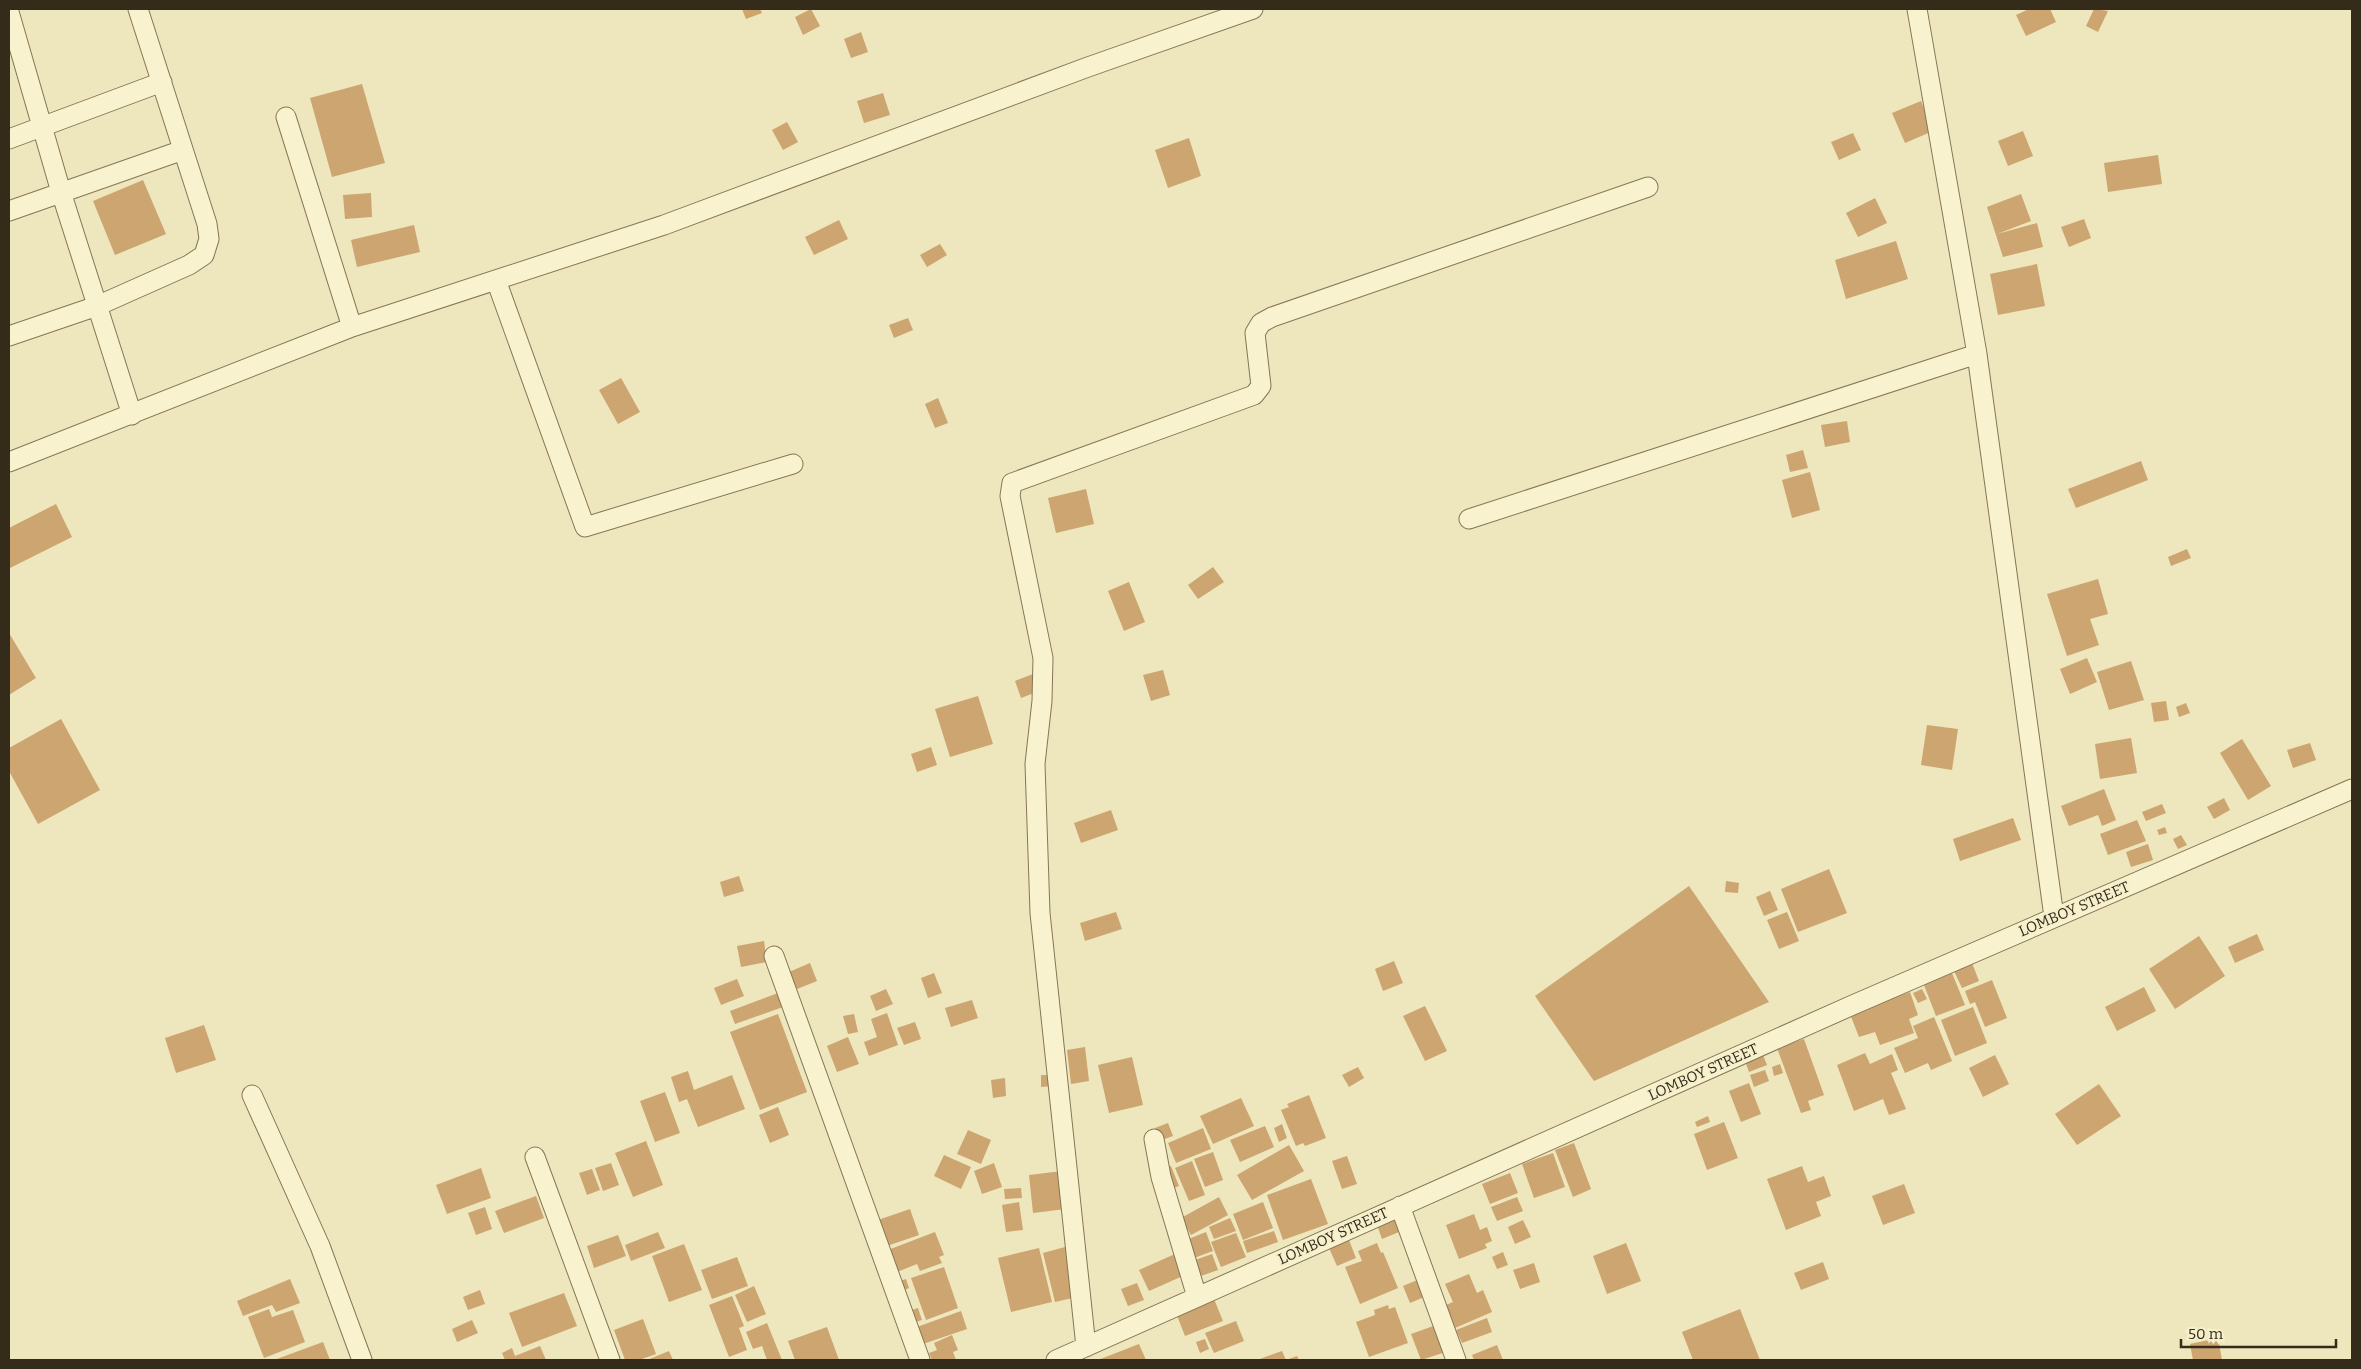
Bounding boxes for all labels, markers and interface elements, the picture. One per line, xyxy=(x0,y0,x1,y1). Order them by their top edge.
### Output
street label: LOMBOY STREET xyxy=(2016,877,2132,940)
street label: LOMBOY STREET xyxy=(1645,1040,1761,1104)
street label: LOMBOY STREET xyxy=(1275,1204,1391,1268)
scale bar xyxy=(2181,1316,2336,1348)
text: 50 m xyxy=(2188,1325,2224,1343)

